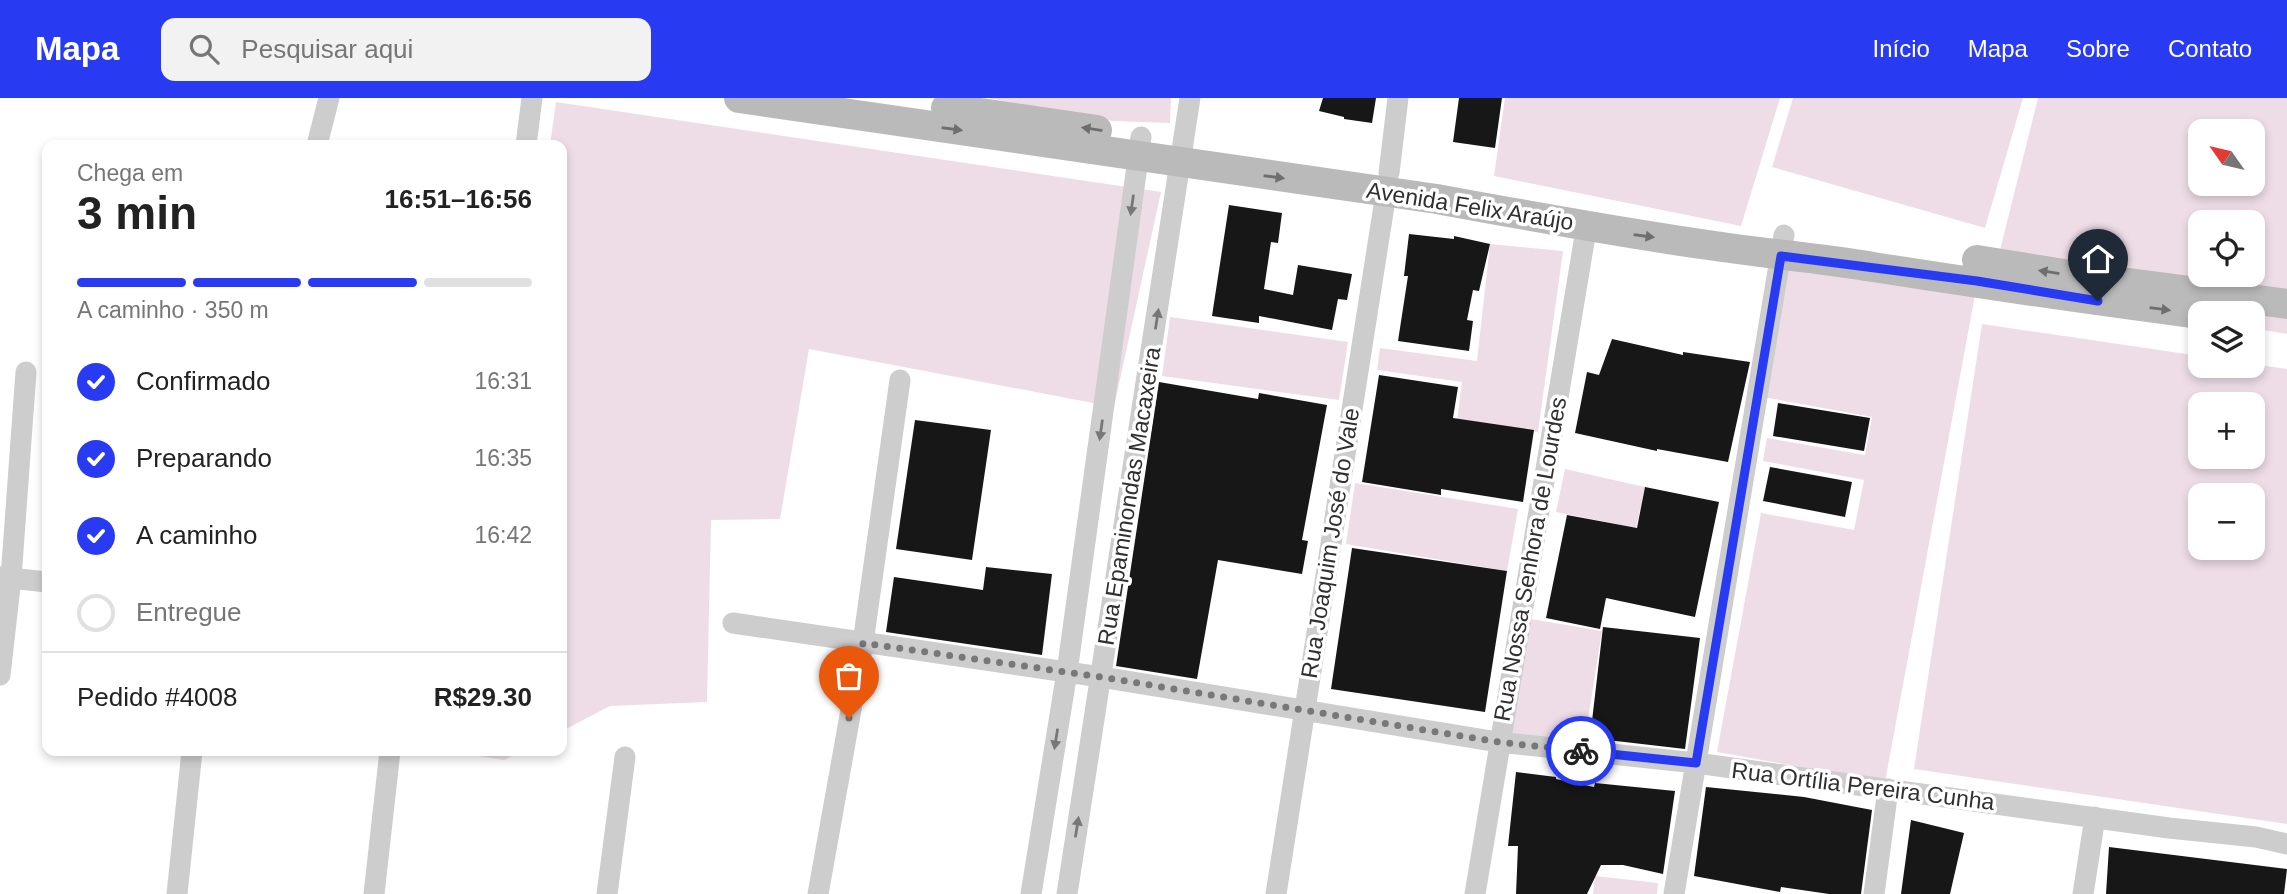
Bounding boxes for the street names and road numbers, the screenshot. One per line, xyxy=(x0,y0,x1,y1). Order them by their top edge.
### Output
street label: Avenida Felix Araújo xyxy=(1365,177,1575,235)
street label: Rua Epaminondas Macaxeira xyxy=(1093,345,1165,647)
street label: Rua Nossa Senhora de Lourdes xyxy=(1489,395,1571,723)
street label: Rua Joaquim José do Vale xyxy=(1296,406,1364,680)
street label: Rua Ortília Pereira Cunha xyxy=(1730,757,1996,815)

